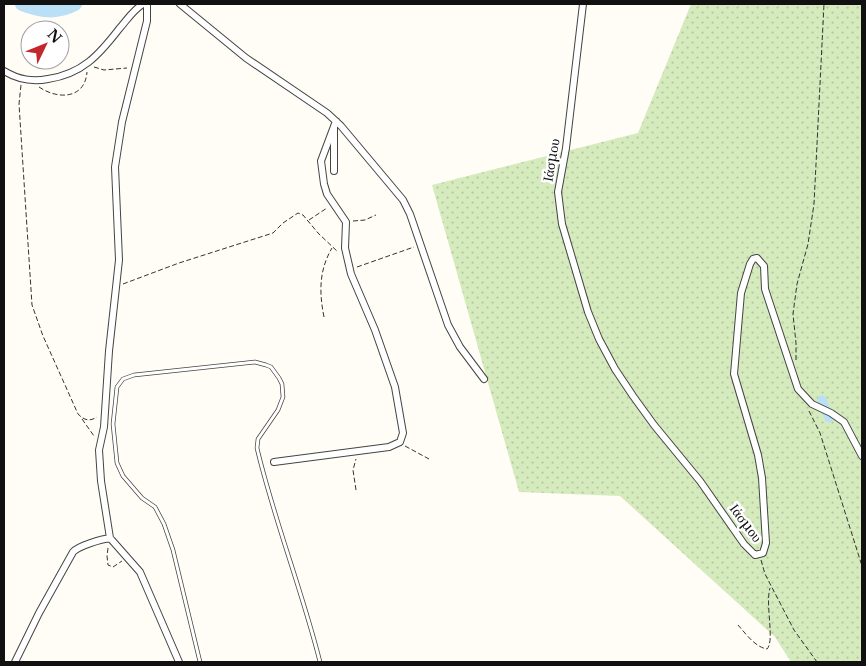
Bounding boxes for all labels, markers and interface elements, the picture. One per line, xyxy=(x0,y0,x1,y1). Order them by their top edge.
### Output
north arrow xyxy=(20,20,70,70)
text: N xyxy=(43,25,66,47)
street label: Ιάσμου xyxy=(538,137,564,183)
street label: Ιάσμου xyxy=(726,500,766,546)

